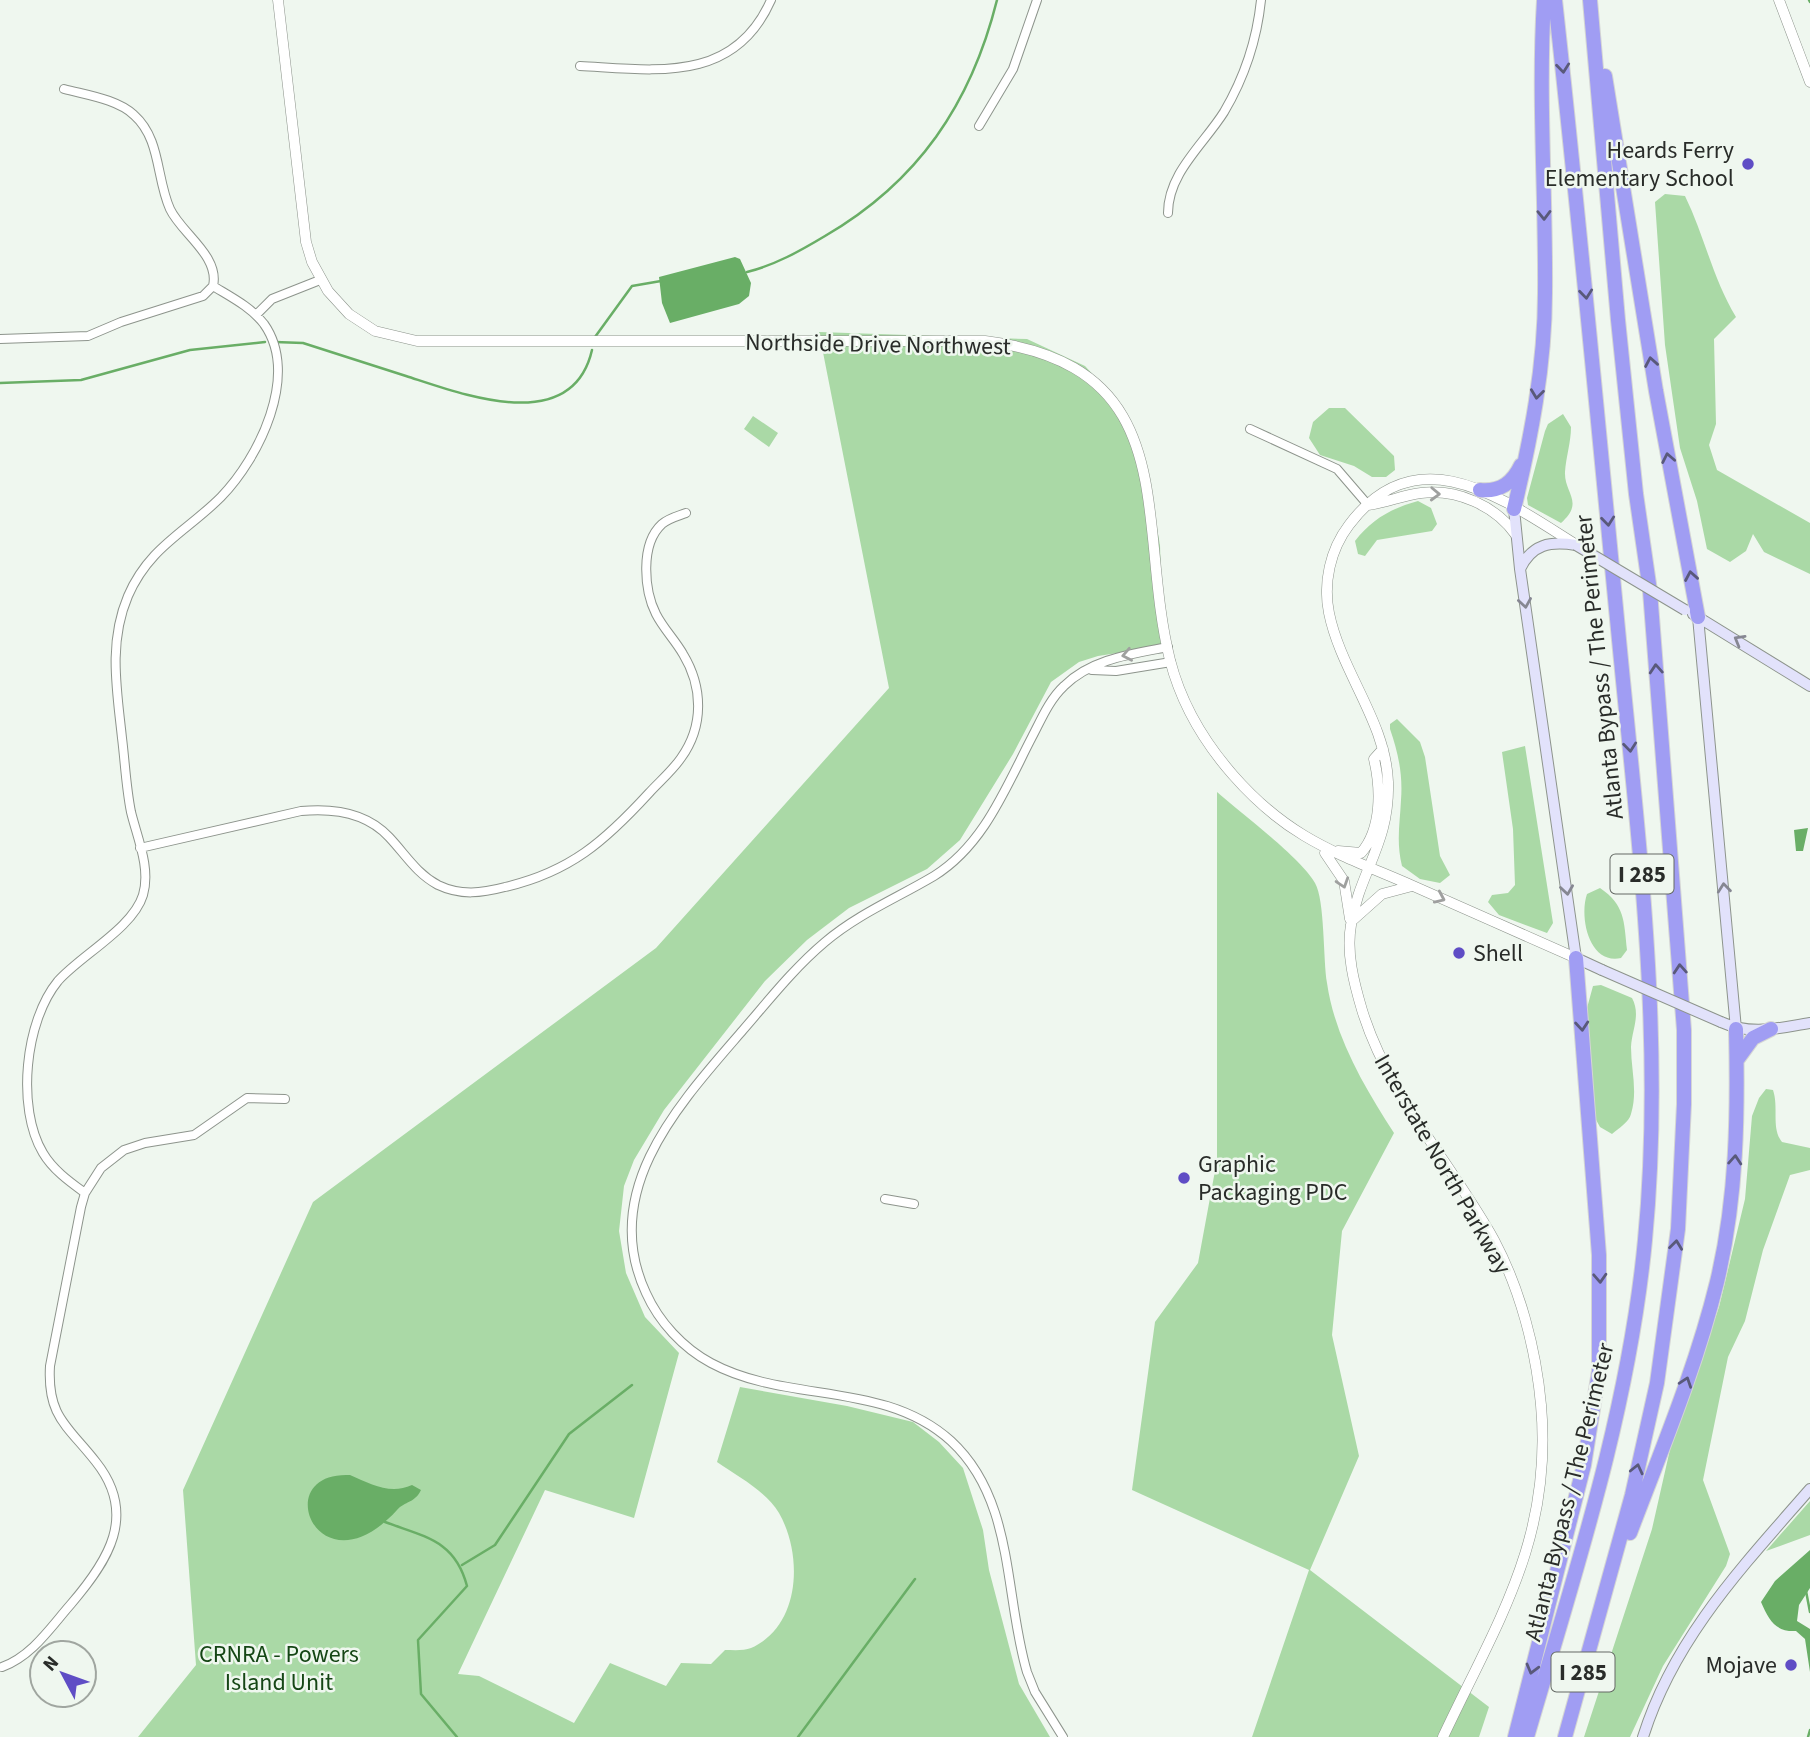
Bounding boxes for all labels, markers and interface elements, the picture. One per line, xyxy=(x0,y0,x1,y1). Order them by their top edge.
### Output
one-way arrow xyxy=(1555,62,1570,74)
place label: Heards Ferry Elementary School xyxy=(1545,133,1734,196)
marker: Heards Ferry Elementary School xyxy=(1740,156,1756,172)
one-way arrow xyxy=(1536,210,1552,221)
one-way arrow xyxy=(1578,289,1593,300)
street label: Northside Drive Northwest xyxy=(745,325,1011,364)
one-way arrow xyxy=(1644,356,1659,368)
one-way arrow xyxy=(1529,388,1544,399)
one-way arrow xyxy=(1662,452,1677,464)
one-way arrow xyxy=(1430,486,1441,501)
street label: Atlanta Bypass / The Perimeter xyxy=(1566,512,1633,821)
one-way arrow xyxy=(1600,515,1615,526)
one-way arrow xyxy=(1684,570,1699,582)
one-way arrow xyxy=(1517,597,1532,609)
one-way arrow xyxy=(1733,635,1746,648)
one-way arrow xyxy=(1121,647,1133,662)
one-way arrow xyxy=(1649,663,1664,674)
one-way arrow xyxy=(1622,741,1637,753)
road number: I 285 xyxy=(1610,854,1674,894)
one-way arrow xyxy=(1335,877,1350,889)
one-way arrow xyxy=(1717,882,1732,893)
one-way arrow xyxy=(1559,884,1574,896)
one-way arrow xyxy=(1434,890,1446,904)
place label: Shell xyxy=(1473,936,1523,971)
marker: Shell xyxy=(1451,945,1467,961)
one-way arrow xyxy=(1673,963,1688,974)
one-way arrow xyxy=(1574,1021,1589,1032)
street label: Interstate North Parkway xyxy=(1365,1048,1520,1281)
place label: Graphic Packaging PDC xyxy=(1198,1147,1347,1210)
one-way arrow xyxy=(1727,1155,1742,1166)
marker: Graphic Packaging PDC xyxy=(1176,1170,1192,1186)
one-way arrow xyxy=(1669,1239,1684,1251)
one-way arrow xyxy=(1592,1272,1607,1283)
street label: Atlanta Bypass / The Perimeter xyxy=(1515,1339,1624,1645)
one-way arrow xyxy=(1678,1376,1692,1388)
one-way arrow xyxy=(1629,1463,1644,1475)
park label: CRNRA - Powers Island Unit xyxy=(199,1637,359,1700)
north arrow xyxy=(28,1639,98,1709)
place label: Mojave xyxy=(1705,1648,1777,1683)
text: N xyxy=(37,1650,66,1677)
road number: I 285 xyxy=(1552,1652,1614,1692)
marker: Mojave xyxy=(1783,1657,1799,1673)
one-way arrow xyxy=(1526,1662,1540,1674)

